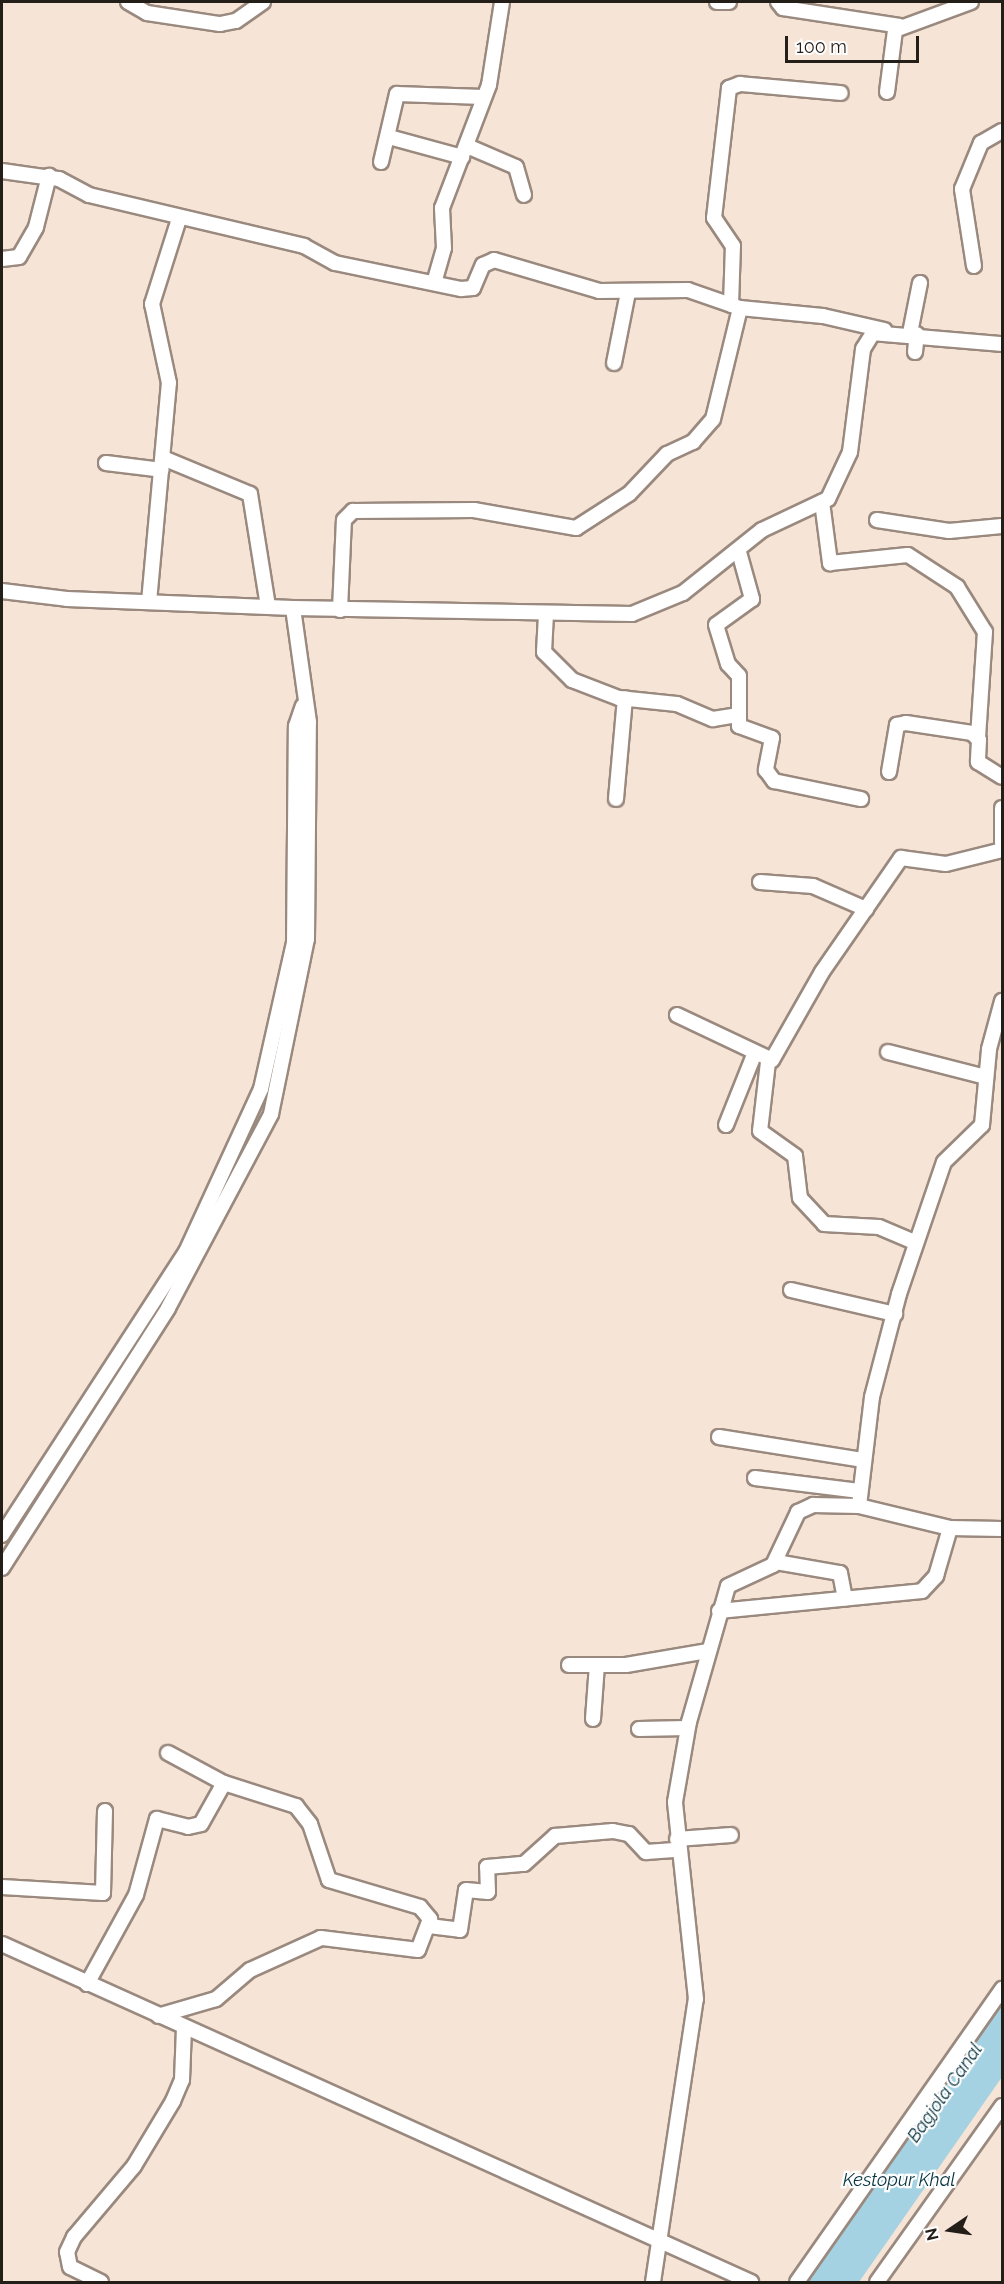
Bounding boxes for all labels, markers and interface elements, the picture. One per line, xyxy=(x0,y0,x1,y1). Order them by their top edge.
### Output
scale bar xyxy=(788,24,922,62)
text: 100 m xyxy=(796,36,847,57)
water label: Bagjola Canal xyxy=(903,2039,987,2147)
water label: Kestopur Khal xyxy=(843,2169,955,2191)
north arrow xyxy=(920,2200,980,2260)
text: N xyxy=(921,2226,943,2242)

